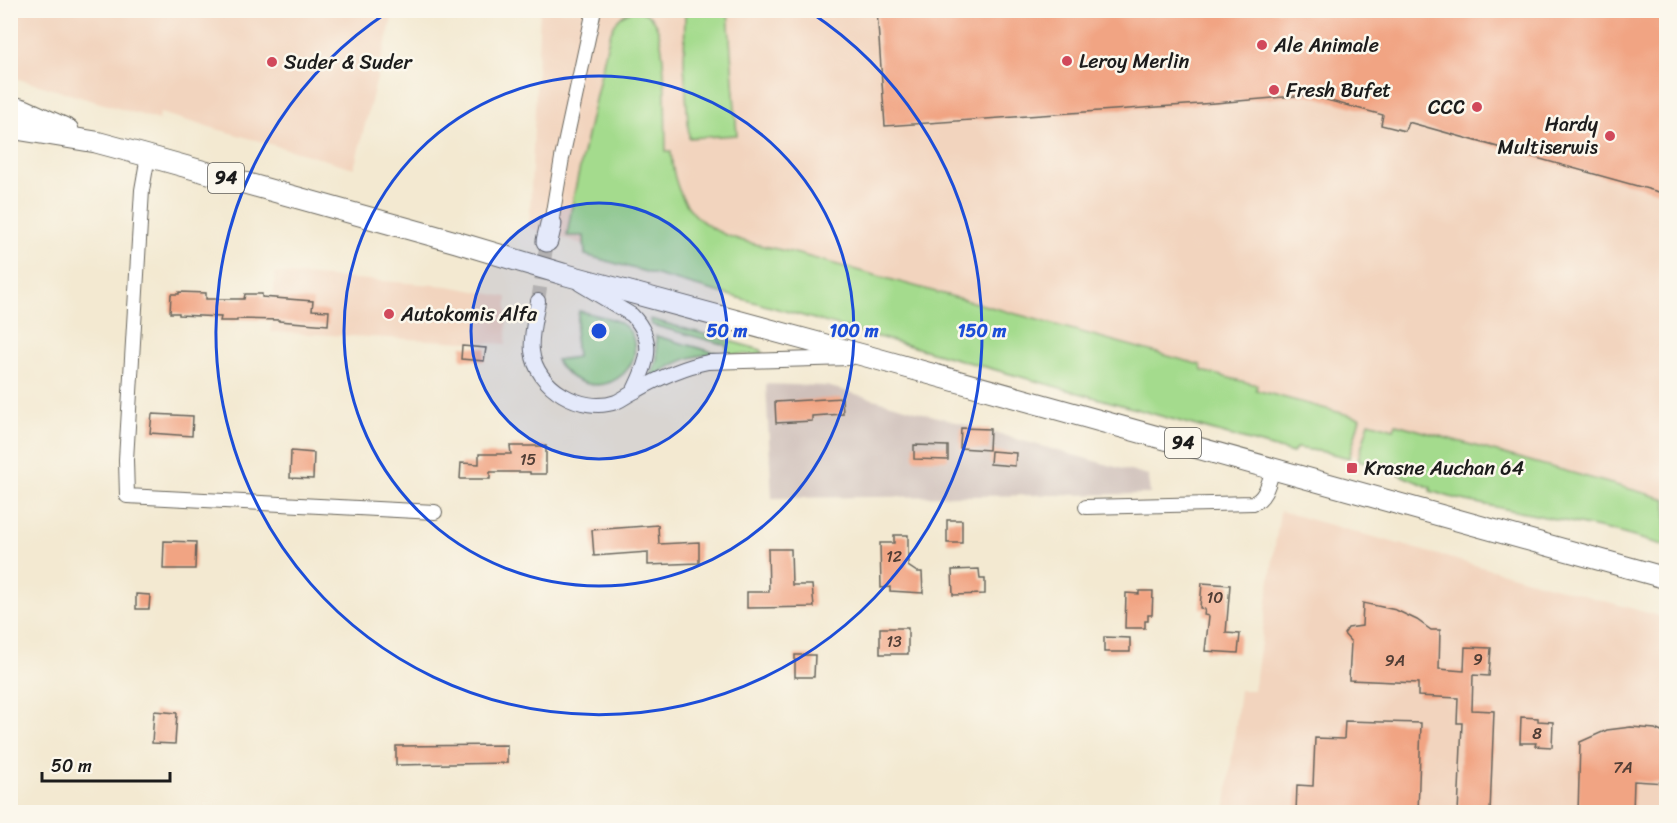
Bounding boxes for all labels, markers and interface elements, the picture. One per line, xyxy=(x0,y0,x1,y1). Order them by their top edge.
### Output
place label: Ale Animale xyxy=(1273,28,1379,63)
marker: Ale Animale xyxy=(1255,38,1269,52)
place label: Leroy Merlin xyxy=(1079,44,1190,79)
place label: Suder & Suder xyxy=(284,45,413,80)
marker: Leroy Merlin xyxy=(1060,54,1074,68)
marker: Suder & Suder xyxy=(265,55,279,69)
place label: Fresh Bufet xyxy=(1286,73,1391,108)
marker: Fresh Bufet xyxy=(1267,83,1281,97)
place label: CCC xyxy=(1428,90,1465,125)
marker: CCC xyxy=(1470,100,1484,114)
place label: Hardy Multiserwis xyxy=(1497,107,1599,165)
marker: Hardy Multiserwis xyxy=(1603,129,1617,143)
road number: 94 xyxy=(208,163,244,193)
place label: Autokomis Alfa xyxy=(400,297,538,332)
marker: Autokomis Alfa xyxy=(382,307,396,321)
text: 50 m xyxy=(707,315,748,347)
text: 100 m xyxy=(830,315,879,347)
text: 150 m xyxy=(958,315,1006,347)
centre of rings xyxy=(589,321,609,341)
road number: 94 xyxy=(1165,428,1201,458)
house number: 15 xyxy=(520,445,537,474)
place label: Krasne Auchan 64 xyxy=(1364,451,1524,486)
marker: Krasne Auchan 64 xyxy=(1345,461,1359,475)
house number: 12 xyxy=(886,542,902,571)
house number: 10 xyxy=(1207,583,1223,612)
house number: 13 xyxy=(886,627,902,656)
house number: 9 xyxy=(1473,645,1483,674)
house number: 9A xyxy=(1385,646,1405,675)
house number: 8 xyxy=(1532,719,1542,748)
scale bar xyxy=(42,745,170,783)
text: 50 m xyxy=(51,750,92,782)
house number: 7A xyxy=(1613,753,1633,782)

